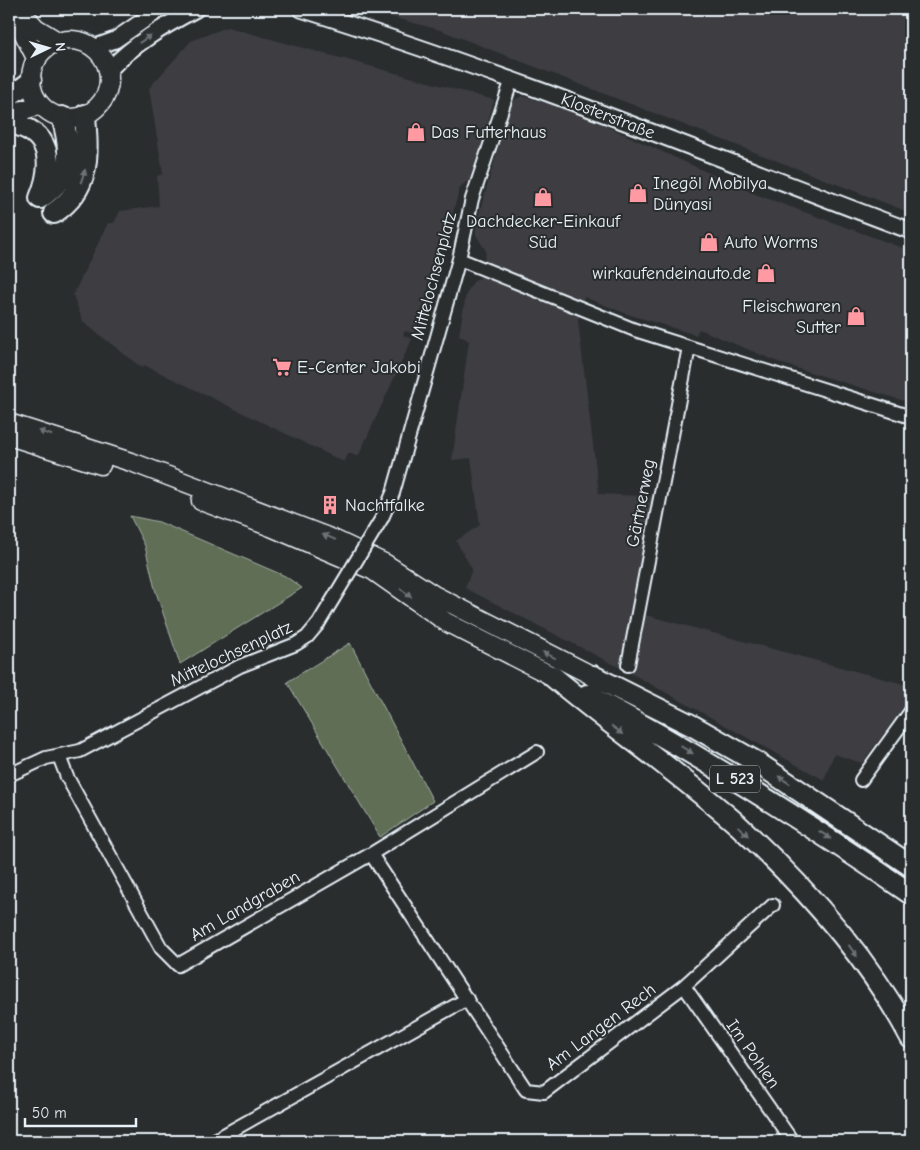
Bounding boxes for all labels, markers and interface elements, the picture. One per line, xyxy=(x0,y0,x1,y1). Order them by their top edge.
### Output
north arrow xyxy=(22,22,72,72)
one-way arrow xyxy=(138,34,151,44)
text: N xyxy=(52,42,69,52)
street label: Klosterstraße xyxy=(558,88,658,144)
shop icon: Das Futterhaus xyxy=(405,121,427,143)
place label: Das Futterhaus xyxy=(431,122,546,143)
one-way arrow xyxy=(79,168,87,183)
place label: Inegöl Mobilya Dünyasi xyxy=(653,173,767,215)
shop icon: Inegöl Mobilya Dünyasi xyxy=(627,182,649,204)
shop icon: Dachdecker-Einkauf Süd xyxy=(532,186,554,208)
street label: Mittelochsenplatz xyxy=(407,209,461,342)
place label: Dachdecker-Einkauf Süd xyxy=(466,211,621,253)
shop icon: Auto Worms xyxy=(698,231,720,253)
place label: Auto Worms xyxy=(724,232,818,253)
shop icon: wirkaufendeinauto.de xyxy=(755,262,777,284)
place label: wirkaufendeinauto.de xyxy=(592,263,751,284)
place label: Fleischwaren Sutter xyxy=(742,296,842,338)
shop icon: Fleischwaren Sutter xyxy=(845,305,867,327)
supermarket icon: E-Center Jakobi xyxy=(271,356,293,378)
place label: E-Center Jakobi xyxy=(297,357,421,378)
one-way arrow xyxy=(37,429,52,437)
street label: Gärtnerweg xyxy=(622,457,660,549)
building icon: Nachtfalke xyxy=(319,494,341,516)
place label: Nachtfalke xyxy=(345,495,425,516)
one-way arrow xyxy=(321,533,336,541)
one-way arrow xyxy=(399,588,413,598)
street label: Mittelochsenplatz xyxy=(167,617,295,691)
one-way arrow xyxy=(542,651,556,659)
one-way arrow xyxy=(610,724,623,735)
one-way arrow xyxy=(680,745,693,754)
road number: L 523 xyxy=(710,766,760,792)
one-way arrow xyxy=(777,775,791,785)
one-way arrow xyxy=(737,825,749,837)
one-way arrow xyxy=(819,830,832,840)
street label: Am Landgraben xyxy=(186,866,304,946)
one-way arrow xyxy=(848,944,858,958)
street label: Am Langen Rech xyxy=(542,979,660,1075)
street label: Im Pohlen xyxy=(722,1015,784,1093)
scale bar xyxy=(25,1095,136,1127)
text: 50 m xyxy=(32,1104,67,1122)

